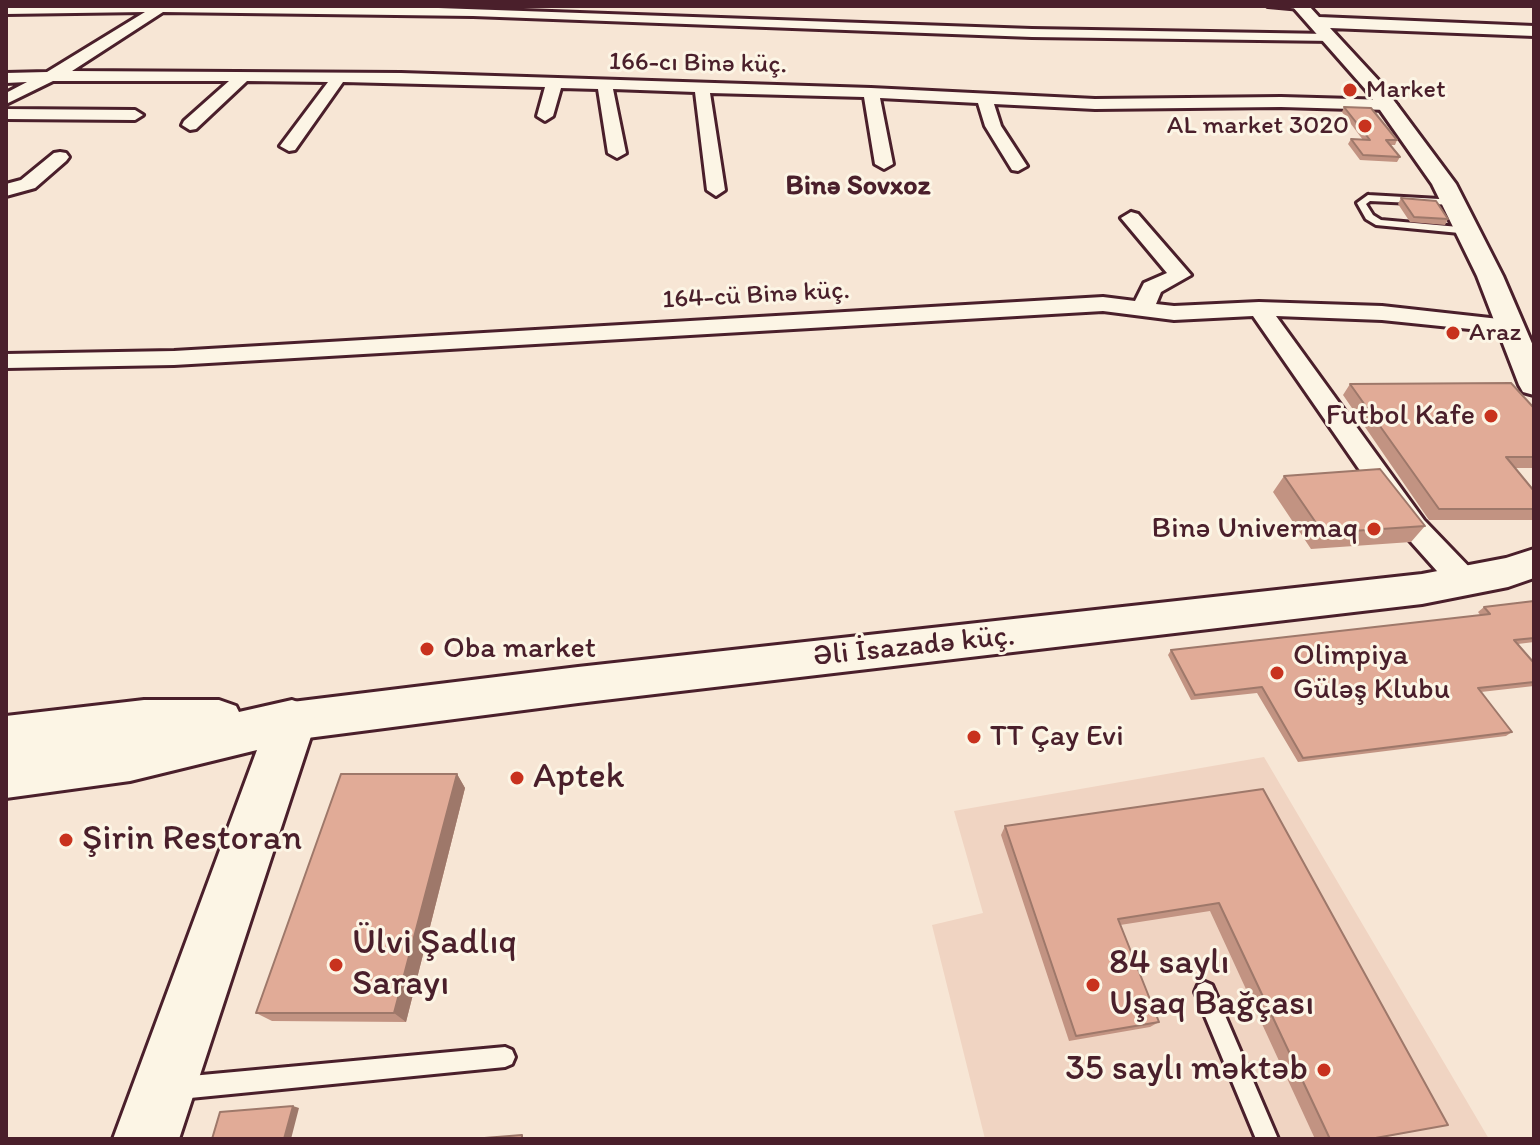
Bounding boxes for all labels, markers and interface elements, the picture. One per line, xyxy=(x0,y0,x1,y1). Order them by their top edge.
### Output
street label: 166-cı Binə küç. xyxy=(609,47,787,81)
place label: Market xyxy=(1366,74,1446,106)
marker: Market xyxy=(1341,81,1359,99)
place label: AL market 3020 xyxy=(1167,110,1349,142)
marker: AL market 3020 xyxy=(1356,117,1374,135)
district label: Binə Sovxoz xyxy=(786,170,930,204)
street label: 164-cü Binə küç. xyxy=(661,276,851,316)
place label: Araz xyxy=(1469,317,1521,349)
marker: Araz xyxy=(1444,324,1462,342)
place label: Futbol Kafe xyxy=(1326,398,1475,434)
marker: Futbol Kafe xyxy=(1482,407,1500,425)
place label: Binə Univermaq xyxy=(1152,511,1358,547)
marker: Binə Univermaq xyxy=(1365,520,1383,538)
street label: Əli İsazadə küç. xyxy=(811,619,1017,675)
place label: Oba market xyxy=(443,631,596,667)
place label: Olimpiya Güləş Klubu xyxy=(1293,638,1450,708)
marker: Oba market xyxy=(418,640,436,658)
marker: Olimpiya Güləş Klubu xyxy=(1268,664,1286,682)
place label: TT Çay Evi xyxy=(990,719,1124,755)
marker: TT Çay Evi xyxy=(965,728,983,746)
place label: Aptek xyxy=(533,756,624,800)
marker: Aptek xyxy=(508,769,526,787)
place label: Şirin Restoran xyxy=(82,818,302,862)
marker: Şirin Restoran xyxy=(57,831,75,849)
place label: Ülvi Şadlıq Sarayı xyxy=(352,922,517,1007)
place label: 84 saylı Uşaq Bağçası xyxy=(1109,942,1314,1027)
marker: Ülvi Şadlıq Sarayı xyxy=(327,956,345,974)
marker: 84 saylı Uşaq Bağçası xyxy=(1084,976,1102,994)
place label: 35 saylı məktəb xyxy=(1065,1048,1308,1092)
marker: 35 saylı məktəb xyxy=(1315,1061,1333,1079)

